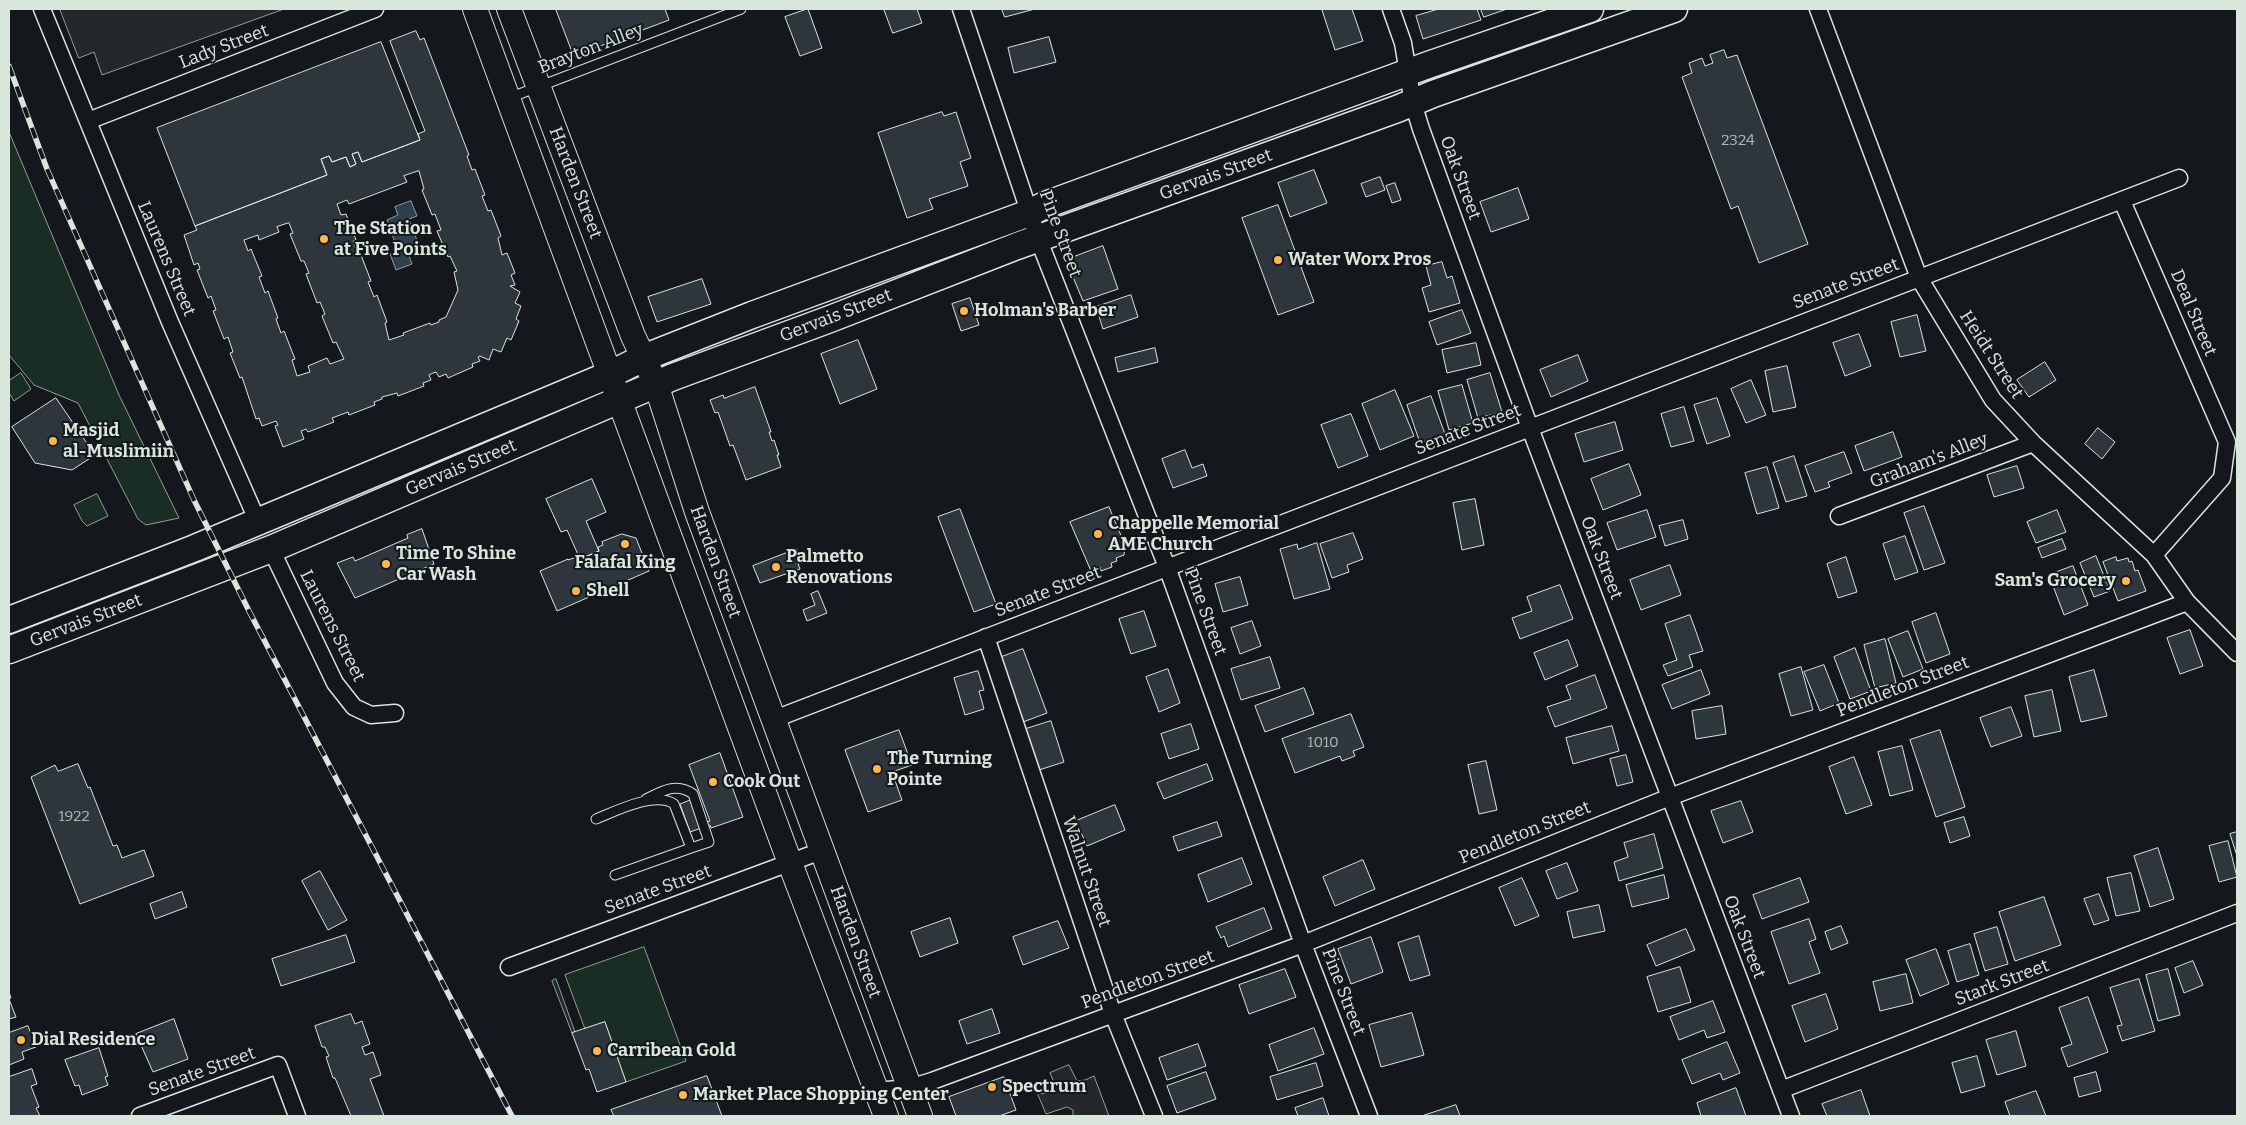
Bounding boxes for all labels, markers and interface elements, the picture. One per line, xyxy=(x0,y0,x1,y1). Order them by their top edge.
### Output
street label: Brayton Alley xyxy=(535,19,647,79)
street label: Lady Street xyxy=(176,20,272,74)
street label: Harden Street xyxy=(544,124,606,242)
house number: 2324 xyxy=(1721,132,1755,150)
street label: Oak Street xyxy=(1435,133,1485,223)
street label: Gervais Street xyxy=(1157,145,1275,205)
street label: Pine Street xyxy=(1034,187,1086,281)
street label: Laurens Street xyxy=(132,198,200,320)
place label: The Station at Five Points xyxy=(334,218,447,260)
marker: The Station at Five Points xyxy=(318,233,330,245)
place label: Water Worx Pros xyxy=(1288,249,1431,271)
marker: Water Worx Pros xyxy=(1272,254,1284,266)
street label: Senate Street xyxy=(1790,254,1902,314)
street label: Deal Street xyxy=(2165,266,2221,360)
street label: Gervais Street xyxy=(777,285,895,347)
place label: Holman's Barber xyxy=(974,300,1116,322)
marker: Holman's Barber xyxy=(958,305,970,317)
street label: Heidt Street xyxy=(1954,307,2028,403)
street label: Senate Street xyxy=(1412,400,1524,460)
place label: Masjid al-Muslimiin xyxy=(63,420,174,462)
street label: Graham's Alley xyxy=(1867,428,1991,494)
marker: Masjid al-Muslimiin xyxy=(47,435,59,447)
street label: Gervais Street xyxy=(402,435,520,501)
street label: Harden Street xyxy=(685,503,745,621)
place label: Chappelle Memorial AME Church xyxy=(1108,513,1279,556)
street label: Oak Street xyxy=(1575,513,1627,603)
marker: Chappelle Memorial AME Church xyxy=(1092,528,1104,540)
marker: Falafal King xyxy=(619,538,631,550)
place label: Time To Shine Car Wash xyxy=(396,543,516,586)
place label: Palmetto Renovations xyxy=(786,546,893,588)
place label: Falafal King xyxy=(574,552,676,574)
marker: Time To Shine Car Wash xyxy=(380,558,392,570)
marker: Palmetto Renovations xyxy=(770,561,782,573)
street label: Senate Street xyxy=(992,562,1104,622)
street label: Pine Street xyxy=(1179,565,1231,659)
street label: Laurens Street xyxy=(295,567,369,685)
place label: Sam's Grocery xyxy=(1994,570,2116,592)
marker: Sam's Grocery xyxy=(2120,575,2132,587)
place label: Shell xyxy=(586,580,629,602)
marker: Shell xyxy=(570,585,582,597)
street label: Gervais Street xyxy=(27,590,145,652)
street label: Pendleton Street xyxy=(1834,652,1972,722)
house number: 1010 xyxy=(1307,734,1339,752)
place label: The Turning Pointe xyxy=(887,748,992,791)
marker: The Turning Pointe xyxy=(871,763,883,775)
place label: Cook Out xyxy=(723,771,800,793)
marker: Cook Out xyxy=(707,776,719,788)
street label: Pendleton Street xyxy=(1456,797,1594,869)
house number: 1922 xyxy=(58,808,90,826)
street label: Walnut Street xyxy=(1057,814,1115,930)
street label: Senate Street xyxy=(602,861,714,919)
street label: Harden Street xyxy=(825,883,885,1001)
street label: Oak Street xyxy=(1718,892,1770,982)
street label: Pine Street xyxy=(1317,945,1369,1039)
street label: Pendleton Street xyxy=(1079,946,1217,1014)
street label: Stark Street xyxy=(1952,955,2052,1011)
place label: Dial Residence xyxy=(31,1029,155,1051)
marker: Dial Residence xyxy=(15,1034,27,1046)
place label: Carribean Gold xyxy=(607,1040,736,1062)
street label: Senate Street xyxy=(146,1043,258,1101)
marker: Carribean Gold xyxy=(591,1045,603,1057)
place label: Spectrum xyxy=(1002,1076,1086,1098)
marker: Spectrum xyxy=(986,1081,998,1093)
place label: Market Place Shopping Center xyxy=(693,1084,949,1106)
marker: Market Place Shopping Center xyxy=(677,1089,689,1101)

